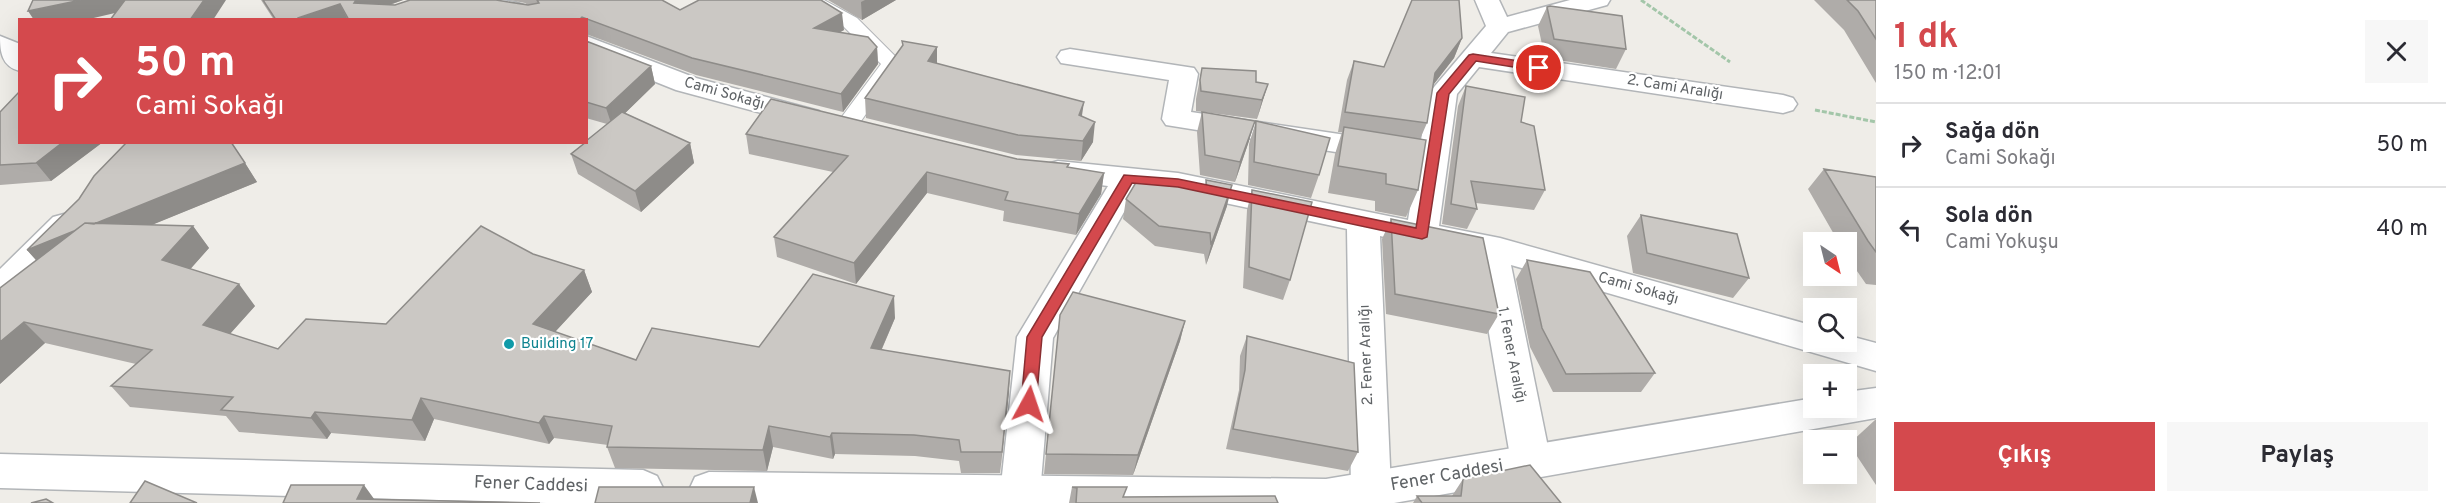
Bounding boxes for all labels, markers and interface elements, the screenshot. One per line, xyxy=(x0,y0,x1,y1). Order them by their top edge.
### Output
text: 1 dk xyxy=(1894,15,1958,61)
button: close xyxy=(2365,20,2428,83)
text: 50 m xyxy=(135,38,236,91)
icon: right xyxy=(36,42,114,120)
pin xyxy=(1513,42,1564,93)
icon: arrive xyxy=(1522,51,1555,84)
text: 150 m · 12:01 xyxy=(1894,61,2002,87)
street label: 2. Cami Aralığı xyxy=(1626,71,1724,105)
street label: Cami Sokağı xyxy=(682,73,766,115)
text: Cami Sokağı xyxy=(135,90,284,124)
text: Sağa dön xyxy=(1945,119,2040,146)
icon: right xyxy=(1894,129,1927,162)
text: 50 m xyxy=(2376,132,2428,159)
text: Cami Sokağı xyxy=(1945,146,2056,172)
text: Sola dön xyxy=(1945,203,2033,230)
icon: left xyxy=(1894,213,1927,246)
text: 40 m xyxy=(2376,216,2428,243)
text: Cami Yokuşu xyxy=(1945,230,2059,256)
north arrow xyxy=(1803,232,1857,286)
map controls xyxy=(1803,232,1857,484)
street label: Cami Sokağı xyxy=(1596,268,1680,310)
button: search xyxy=(1803,298,1857,352)
street label: 2. Fener Aralığı xyxy=(1356,304,1378,406)
street label: 1. Fener Aralığı xyxy=(1492,305,1530,405)
place label: Building 17 xyxy=(521,335,593,354)
marker: Building 17 xyxy=(502,337,516,351)
button: + xyxy=(1803,364,1857,418)
position arrow xyxy=(997,372,1061,436)
button: Çıkış xyxy=(1894,422,2155,491)
button: Paylaş xyxy=(2167,422,2428,491)
button: − xyxy=(1803,430,1857,484)
street label: Fener Caddesi xyxy=(1389,455,1505,497)
street label: Fener Caddesi xyxy=(474,472,588,498)

